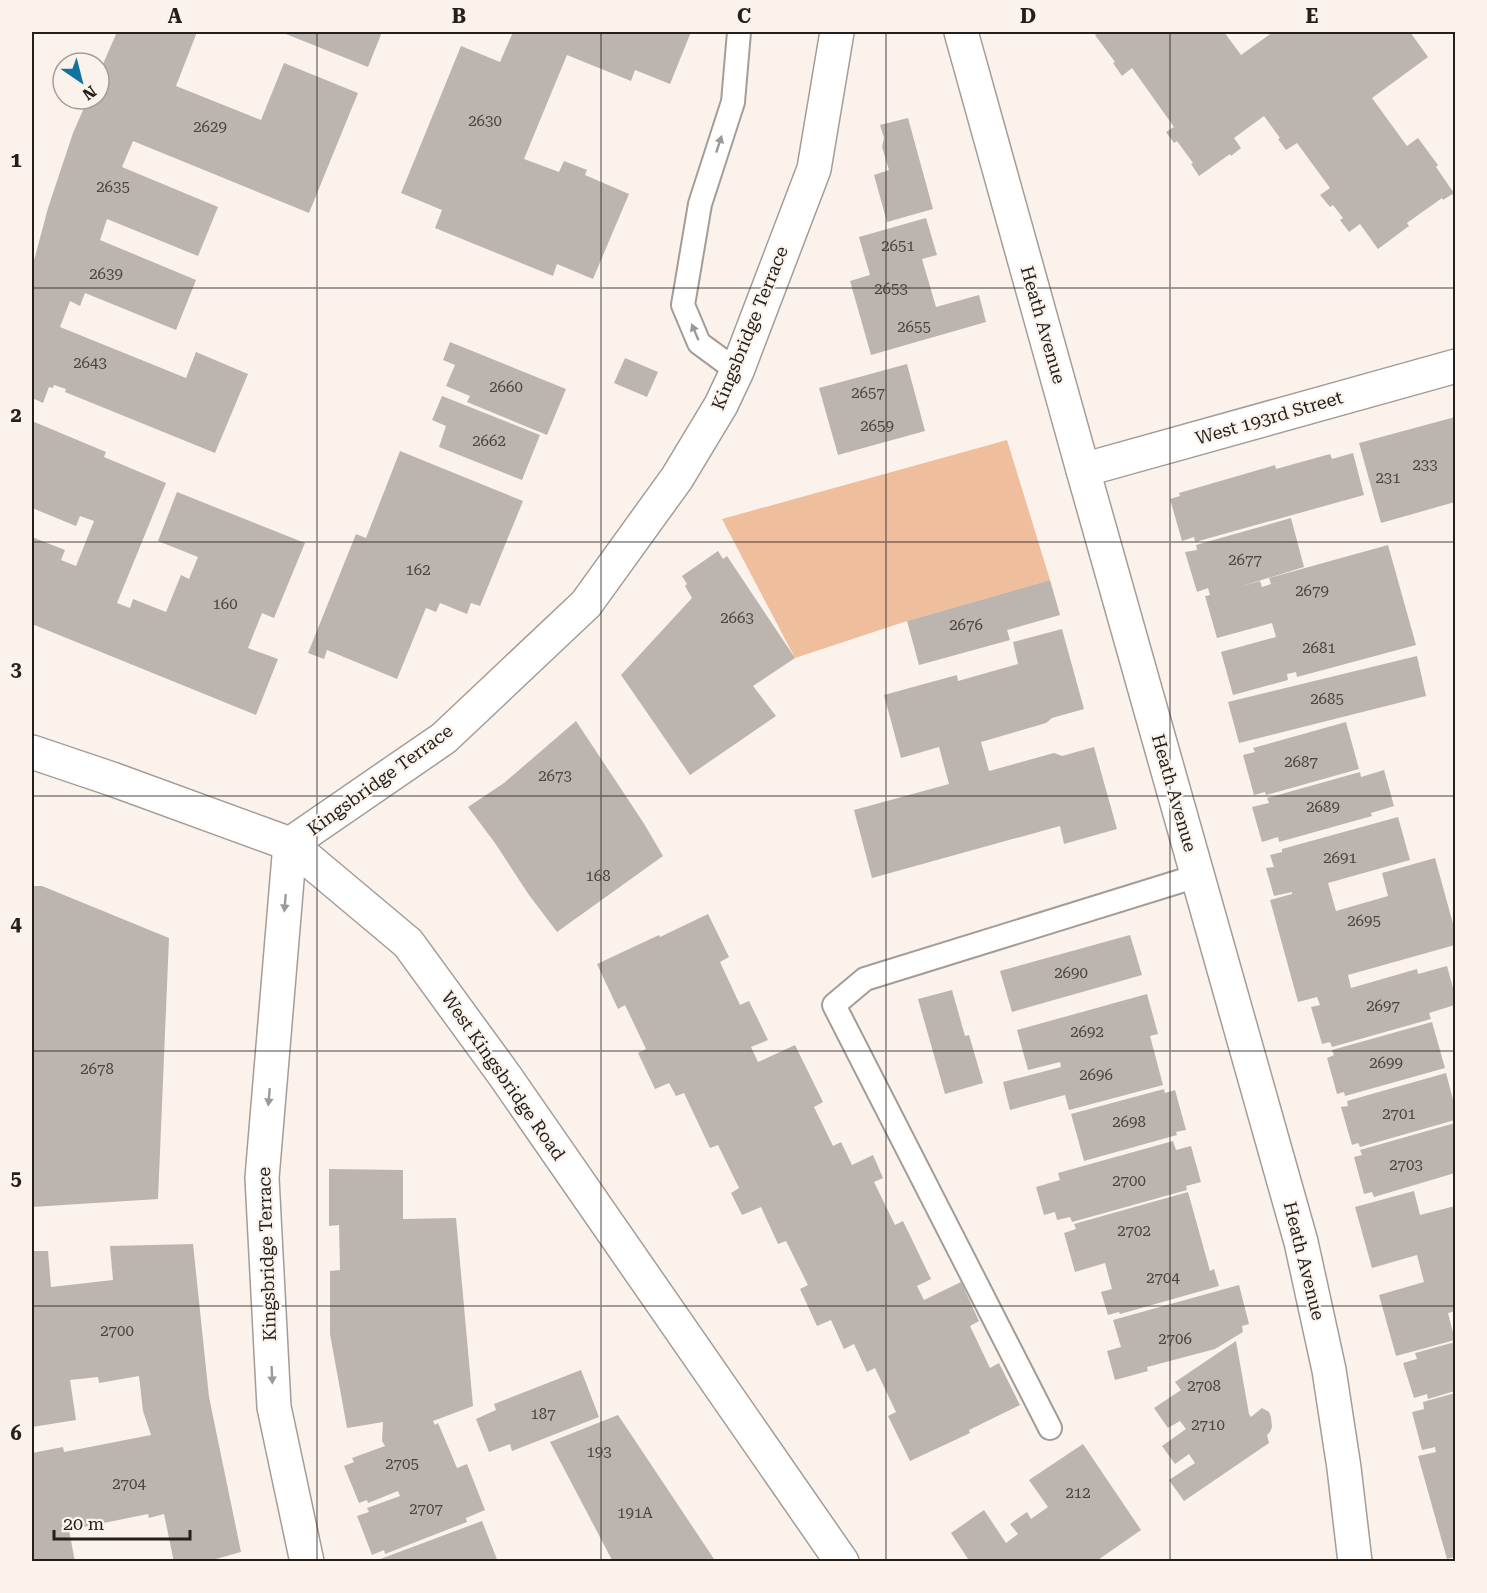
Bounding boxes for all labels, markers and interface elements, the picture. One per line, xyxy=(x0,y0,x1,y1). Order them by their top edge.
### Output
text: A xyxy=(168,4,183,28)
text: B xyxy=(452,4,466,28)
text: C xyxy=(737,4,751,28)
text: D xyxy=(1020,4,1036,28)
text: E xyxy=(1306,4,1319,28)
north arrow xyxy=(51,51,111,111)
text: N xyxy=(79,82,100,104)
house number: 2630 xyxy=(468,112,502,130)
house number: 2629 xyxy=(193,118,227,136)
one-way arrow xyxy=(715,135,725,153)
text: 1 xyxy=(10,148,22,172)
house number: 2635 xyxy=(96,178,130,196)
house number: 2651 xyxy=(881,237,915,255)
street label: Kingsbridge Terrace xyxy=(707,243,792,413)
street label: Heath Avenue xyxy=(1017,264,1070,386)
house number: 2639 xyxy=(89,265,123,283)
house number: 2653 xyxy=(874,280,908,298)
house number: 2655 xyxy=(897,318,931,336)
one-way arrow xyxy=(690,323,699,341)
house number: 2643 xyxy=(73,354,107,372)
house number: 2660 xyxy=(489,378,523,396)
house number: 2657 xyxy=(851,384,885,402)
street label: West 193rd Street xyxy=(1193,386,1345,449)
text: 2 xyxy=(10,403,22,427)
house number: 2659 xyxy=(860,417,894,435)
house number: 2662 xyxy=(472,432,506,450)
house number: 233 xyxy=(1412,456,1438,474)
house number: 231 xyxy=(1375,469,1401,487)
house number: 2677 xyxy=(1228,551,1262,569)
house number: 162 xyxy=(405,561,431,579)
house number: 2679 xyxy=(1295,582,1329,600)
house number: 160 xyxy=(212,595,238,613)
house number: 2663 xyxy=(720,609,754,627)
house number: 2676 xyxy=(949,616,983,634)
house number: 2681 xyxy=(1302,639,1336,657)
text: 3 xyxy=(10,657,22,681)
house number: 2685 xyxy=(1310,690,1344,708)
street label: Kingsbridge Terrace xyxy=(303,720,457,839)
street label: Heath Avenue xyxy=(1148,732,1201,854)
house number: 2687 xyxy=(1284,753,1318,771)
house number: 2673 xyxy=(538,767,572,785)
house number: 2689 xyxy=(1306,798,1340,816)
house number: 2691 xyxy=(1323,849,1357,867)
house number: 168 xyxy=(585,867,611,885)
one-way arrow xyxy=(280,893,290,912)
text: 4 xyxy=(10,912,22,936)
house number: 2695 xyxy=(1347,912,1381,930)
house number: 2690 xyxy=(1054,964,1088,982)
street label: West Kingsbridge Road xyxy=(437,987,570,1164)
house number: 2697 xyxy=(1366,997,1400,1015)
house number: 2692 xyxy=(1070,1023,1104,1041)
house number: 2699 xyxy=(1369,1054,1403,1072)
house number: 2678 xyxy=(80,1060,114,1078)
house number: 2696 xyxy=(1079,1066,1113,1084)
one-way arrow xyxy=(264,1087,273,1106)
house number: 2701 xyxy=(1382,1105,1416,1123)
house number: 2698 xyxy=(1112,1113,1146,1131)
house number: 2703 xyxy=(1389,1156,1423,1174)
text: 5 xyxy=(10,1166,22,1190)
street label: Kingsbridge Terrace xyxy=(253,1166,280,1342)
house number: 2700 xyxy=(1112,1172,1146,1190)
street label: Heath Avenue xyxy=(1280,1199,1329,1323)
house number: 2702 xyxy=(1117,1222,1151,1240)
house number: 2704 xyxy=(1146,1269,1180,1287)
house number: 2700 xyxy=(100,1322,134,1340)
house number: 2706 xyxy=(1158,1330,1192,1348)
one-way arrow xyxy=(268,1366,277,1385)
house number: 2708 xyxy=(1187,1377,1221,1395)
house number: 187 xyxy=(530,1405,556,1423)
house number: 2710 xyxy=(1191,1416,1225,1434)
text: 6 xyxy=(10,1421,22,1445)
house number: 193 xyxy=(586,1443,612,1461)
house number: 2705 xyxy=(385,1455,419,1473)
house number: 2704 xyxy=(112,1475,146,1493)
house number: 212 xyxy=(1065,1484,1091,1502)
house number: 2707 xyxy=(409,1500,443,1518)
scale bar xyxy=(54,1503,190,1541)
house number: 191A xyxy=(617,1504,653,1522)
text: 20 m xyxy=(63,1513,104,1534)

